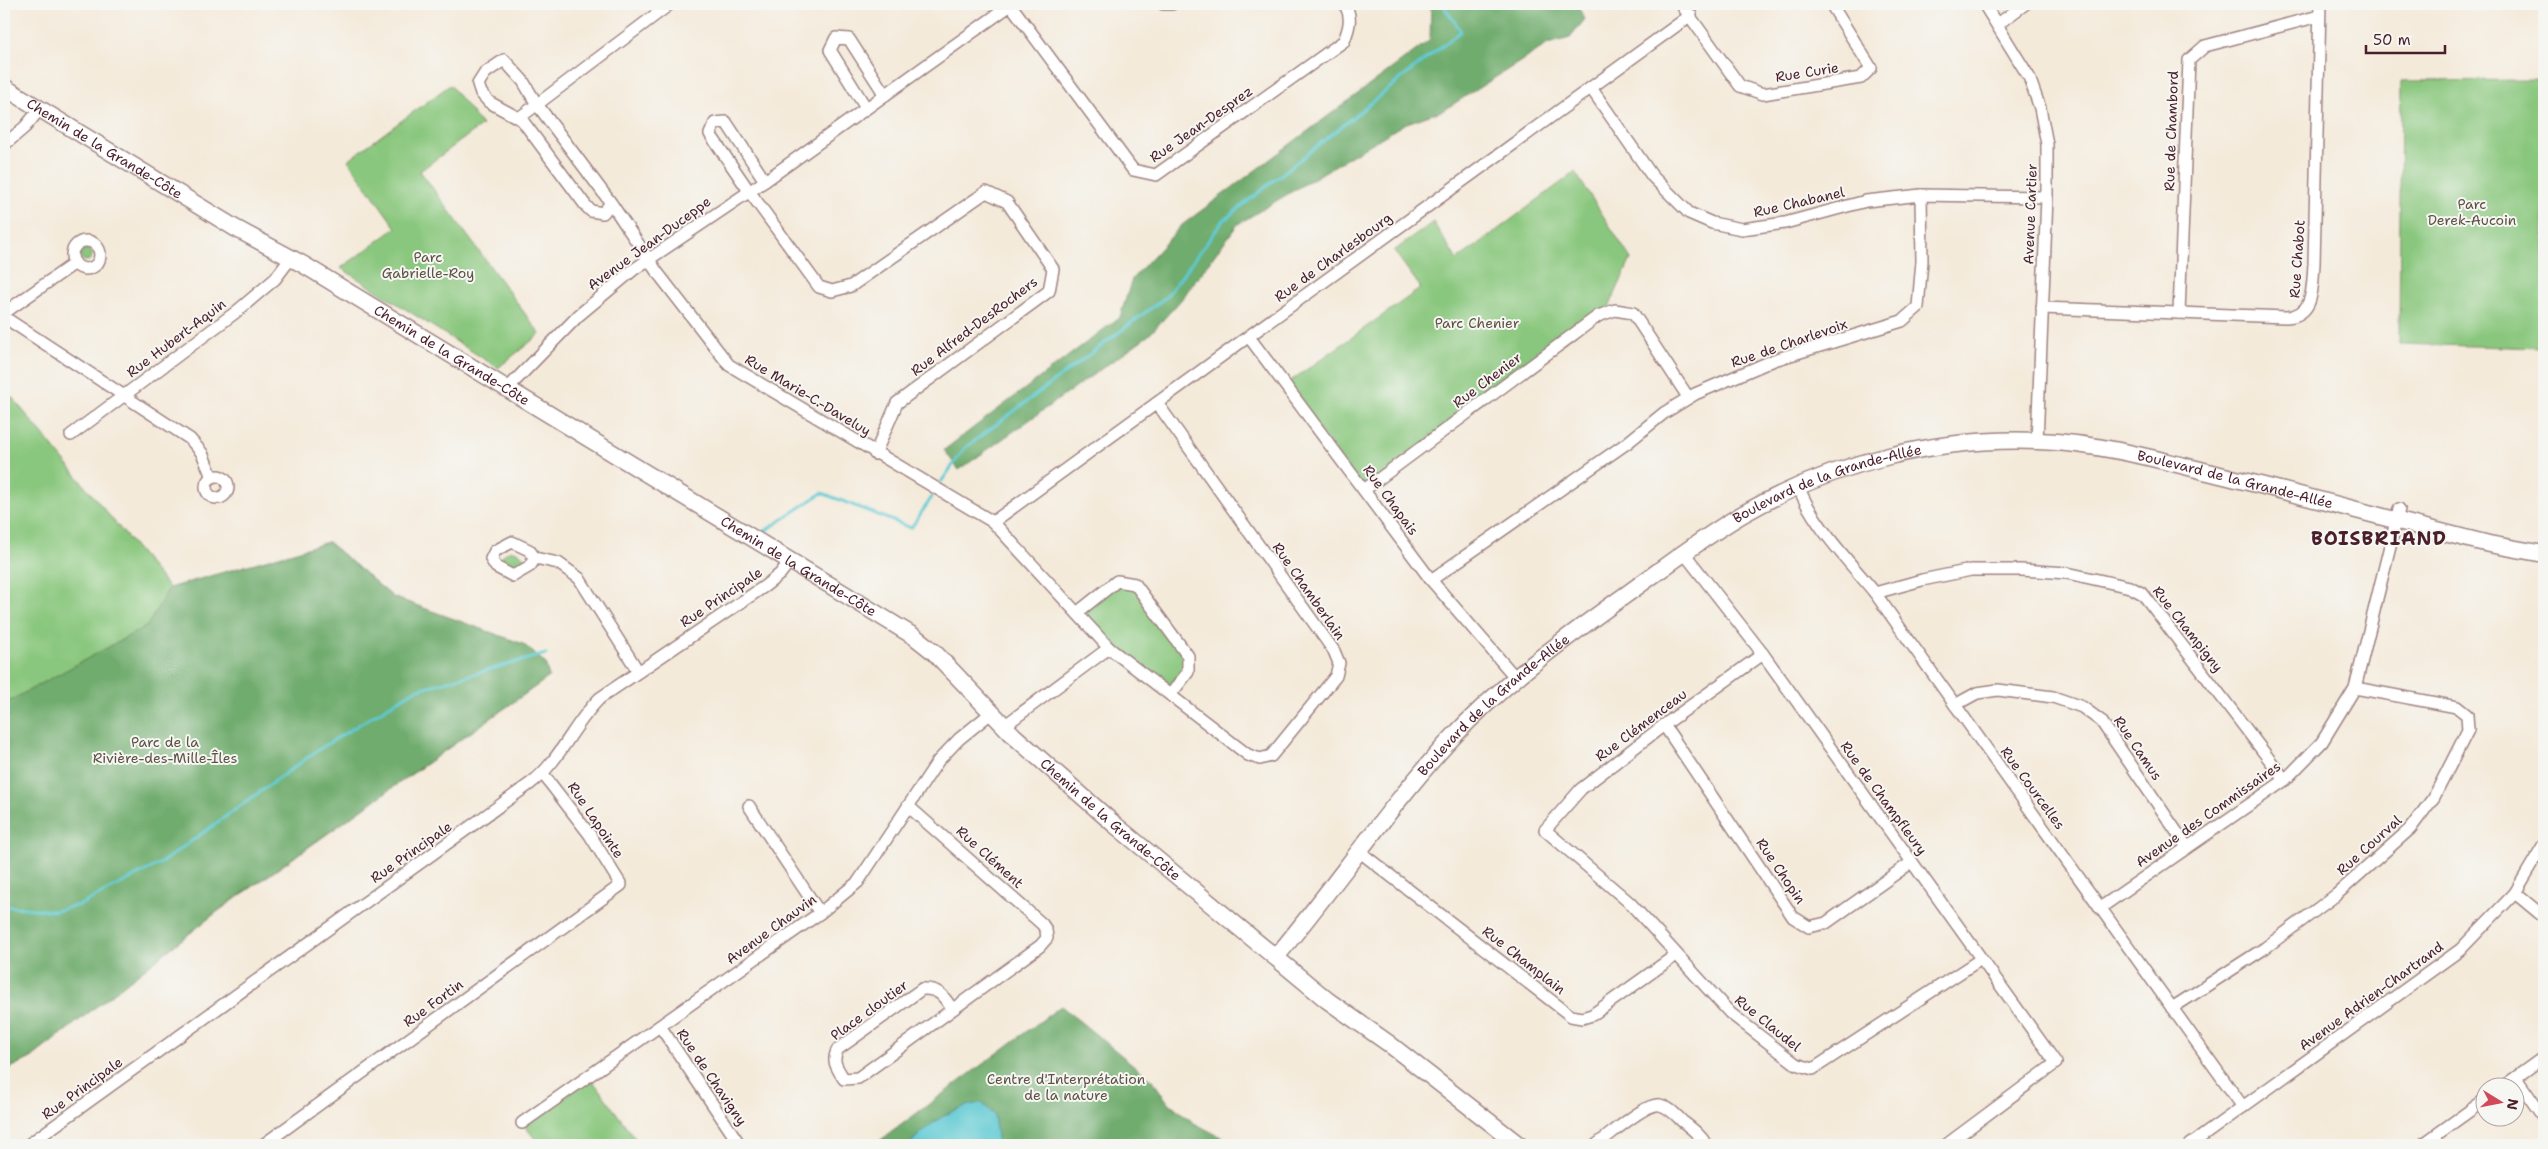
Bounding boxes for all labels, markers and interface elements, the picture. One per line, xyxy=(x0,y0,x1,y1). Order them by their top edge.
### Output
scale bar xyxy=(2366,22,2444,54)
text: 50 m xyxy=(2373,30,2411,50)
street label: Rue Curie xyxy=(1774,58,1840,86)
street label: Rue de Chambord xyxy=(2160,70,2182,192)
street label: Rue Jean-Desprez xyxy=(1146,82,1256,166)
street label: Chemin de la Grande-Côte xyxy=(24,94,186,203)
street label: Avenue Cartier xyxy=(2019,163,2041,265)
street label: Rue Chabanel xyxy=(1752,183,1847,221)
street label: Avenue Jean-Duceppe xyxy=(584,192,714,294)
park label: Parc Derek-Aucoin xyxy=(2428,195,2517,229)
street label: Rue de Charlesbourg xyxy=(1271,208,1395,306)
street label: Rue Chabot xyxy=(2285,219,2309,299)
park label: Parc Gabrielle-Roy xyxy=(382,248,474,282)
street label: Rue Alfred-DesRochers xyxy=(907,272,1041,380)
street label: Rue Hubert-Aquin xyxy=(123,295,230,381)
street label: Chemin de la Grande-Côte xyxy=(371,301,533,409)
park label: Parc Chenier xyxy=(1435,314,1520,332)
street label: Rue de Charlevoix xyxy=(1728,315,1850,371)
street label: Rue Chenier xyxy=(1449,348,1525,412)
street label: Rue Marie-C.-Daveluy xyxy=(742,350,874,440)
street label: Boulevard de la Grande-Allée xyxy=(1729,440,1923,527)
street label: Boulevard de la Grande-Allée xyxy=(2136,446,2335,512)
street label: Rue Chapais xyxy=(1359,461,1423,539)
street label: Chemin de la Grande-Côte xyxy=(717,512,880,620)
district label: BOISBRIAND xyxy=(2311,526,2447,551)
street label: Rue Chamberlain xyxy=(1269,539,1350,644)
street label: Rue Principale xyxy=(676,563,766,631)
street label: Rue Champigny xyxy=(2149,582,2227,676)
street label: Boulevard de la Grande-Allée xyxy=(1414,630,1573,780)
street label: Rue Clémenceau xyxy=(1592,685,1690,765)
street label: Rue Camus xyxy=(2110,712,2166,784)
park label: Parc de la Rivière-des-Mille-Îles xyxy=(93,733,237,767)
street label: Rue de Champfleury xyxy=(1837,738,1931,858)
street label: Rue Courcelles xyxy=(1997,743,2069,833)
street label: Chemin de la Grande-Côte xyxy=(1037,754,1184,884)
street label: Avenue des Commissaires xyxy=(2132,757,2284,871)
street label: Rue Lapointe xyxy=(564,778,628,862)
street label: Rue Courval xyxy=(2333,811,2406,879)
street label: Rue Principale xyxy=(367,817,455,887)
street label: Rue Clément xyxy=(952,822,1028,892)
street label: Rue Chopin xyxy=(1752,835,1810,908)
street label: Avenue Chauvin xyxy=(722,890,820,968)
street label: Rue Champlain xyxy=(1479,922,1570,998)
street label: Avenue Adrien-Chartrand xyxy=(2295,937,2447,1054)
street label: Rue Fortin xyxy=(399,975,467,1031)
street label: Place cloutier xyxy=(827,976,912,1044)
street label: Rue Claudel xyxy=(1731,991,1805,1056)
street label: Rue de Chavigny xyxy=(673,1025,751,1129)
street label: Rue Principale xyxy=(38,1053,126,1123)
park label: Centre d'Interprétation de la nature xyxy=(987,1070,1146,1104)
north arrow xyxy=(2476,1076,2526,1126)
text: N xyxy=(2503,1097,2523,1111)

